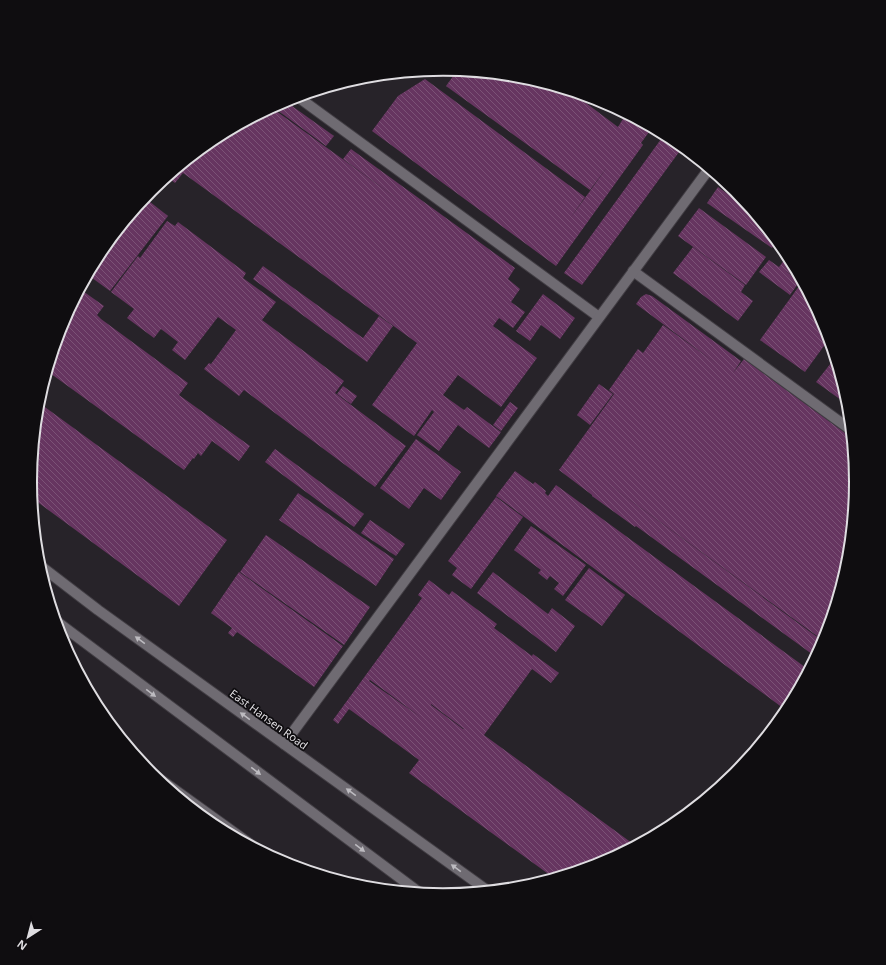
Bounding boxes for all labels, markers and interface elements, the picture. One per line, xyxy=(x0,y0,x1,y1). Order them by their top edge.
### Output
one-way arrow xyxy=(135,636,145,644)
street label: East Hansen Road xyxy=(227,686,311,752)
one-way arrow xyxy=(146,689,157,697)
one-way arrow xyxy=(240,712,251,720)
one-way arrow xyxy=(250,766,261,775)
one-way arrow xyxy=(345,788,356,796)
one-way arrow xyxy=(354,844,365,853)
one-way arrow xyxy=(451,864,462,872)
north arrow xyxy=(8,917,48,957)
text: N xyxy=(14,937,30,954)

